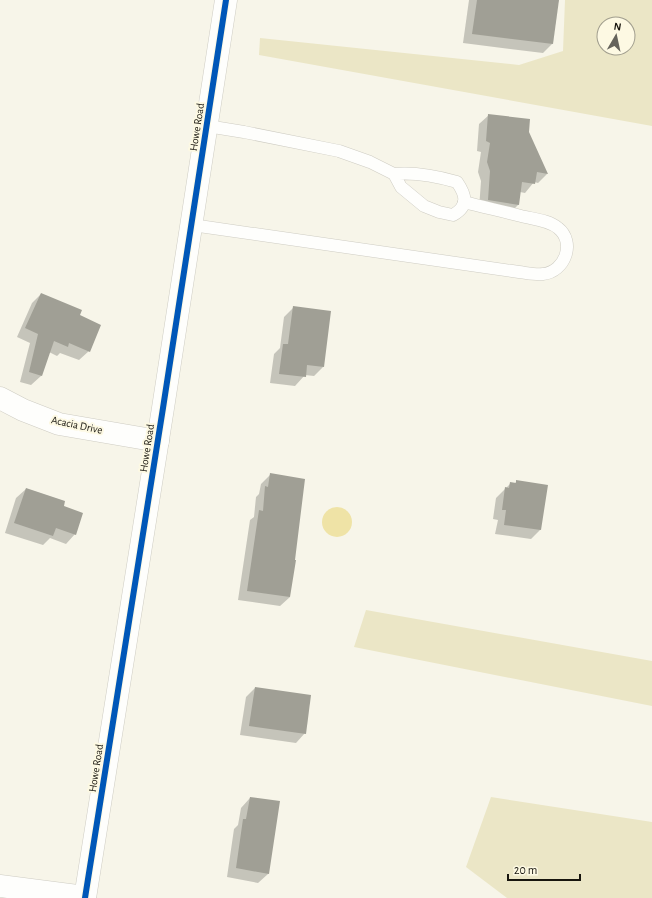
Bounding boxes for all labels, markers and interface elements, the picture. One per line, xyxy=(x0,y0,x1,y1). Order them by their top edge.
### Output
north arrow xyxy=(596,16,636,56)
text: N xyxy=(613,21,622,33)
street label: Howe Road xyxy=(188,102,206,152)
street label: Acacia Drive xyxy=(50,414,104,436)
street label: Howe Road xyxy=(138,423,156,473)
street label: Howe Road xyxy=(87,743,105,793)
scale bar xyxy=(508,856,580,882)
text: 20 m xyxy=(514,864,537,876)

